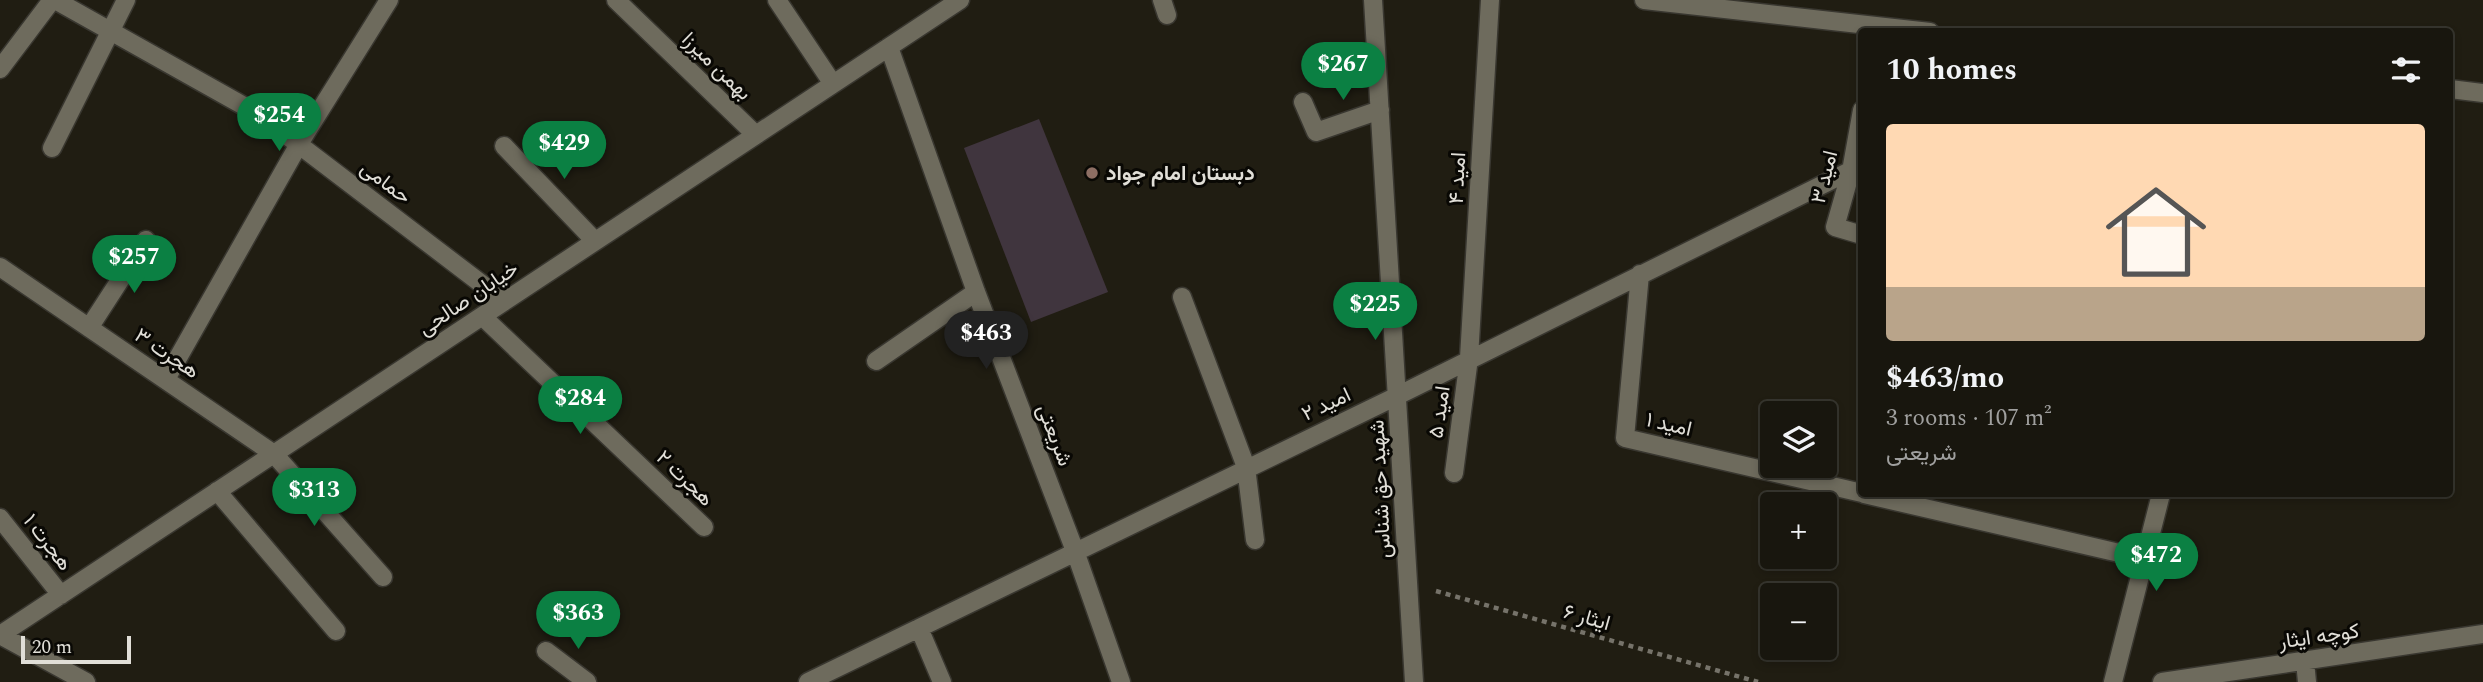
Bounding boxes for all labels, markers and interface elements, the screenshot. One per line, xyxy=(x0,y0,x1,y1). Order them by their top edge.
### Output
street label: بهمن میرزا xyxy=(674,25,759,108)
pin: $267 xyxy=(1302,42,1384,102)
text: $267 xyxy=(1317,47,1369,82)
text: 10 homes xyxy=(1886,47,2017,93)
icon: filters xyxy=(2387,51,2425,89)
pin: $254 xyxy=(238,94,320,153)
text: $254 xyxy=(253,98,305,133)
pin: $429 xyxy=(523,122,605,181)
text: $429 xyxy=(538,126,590,161)
street label: امید ۳ xyxy=(1803,147,1847,207)
street label: امید ۴ xyxy=(1441,151,1475,205)
street label: حمامی xyxy=(353,153,418,213)
place label: دبستان امام جواد xyxy=(1106,158,1255,190)
marker: دبستان امام جواد xyxy=(1084,165,1100,181)
icon: home xyxy=(2093,169,2219,295)
pin: $257 xyxy=(93,236,175,295)
text: $257 xyxy=(108,240,160,275)
street label: خیابان صالحی xyxy=(412,253,525,344)
pin: $225 xyxy=(1334,282,1416,342)
text: $225 xyxy=(1349,287,1401,322)
pin: $463 xyxy=(945,312,1027,371)
text: $463 xyxy=(960,316,1012,351)
street label: هجرت ۳ xyxy=(127,320,206,387)
text: $463/mo xyxy=(1886,355,2004,401)
pin: $284 xyxy=(539,376,621,436)
street label: امید ۲ xyxy=(1297,380,1356,430)
text: $284 xyxy=(554,381,606,416)
street label: امید ۵ xyxy=(1420,384,1459,440)
street label: شریعتی xyxy=(1028,400,1081,471)
map controls xyxy=(1760,401,1837,660)
button: layers xyxy=(1760,401,1837,478)
text: 3 rooms · 107 m² xyxy=(1886,401,2052,436)
street label: امید ۱ xyxy=(1643,404,1695,446)
street label: شهید حق شناس xyxy=(1361,419,1401,559)
text: شریعتی xyxy=(1886,436,1957,471)
street label: هجرت ۲ xyxy=(648,443,721,515)
pin: $313 xyxy=(273,468,355,528)
text: $313 xyxy=(288,473,340,508)
button: + xyxy=(1760,492,1837,569)
street label: هجرت ۱ xyxy=(15,507,80,578)
pin: $472 xyxy=(2115,534,2197,593)
text: $472 xyxy=(2130,538,2182,573)
button: − xyxy=(1760,583,1837,660)
pin: $363 xyxy=(537,592,619,651)
text: $363 xyxy=(552,596,604,631)
street label: ایثار ۶ xyxy=(1559,596,1614,640)
street label: کوچه ایثار xyxy=(2276,616,2361,659)
scale bar xyxy=(21,633,131,665)
text: 20 m xyxy=(32,633,72,662)

